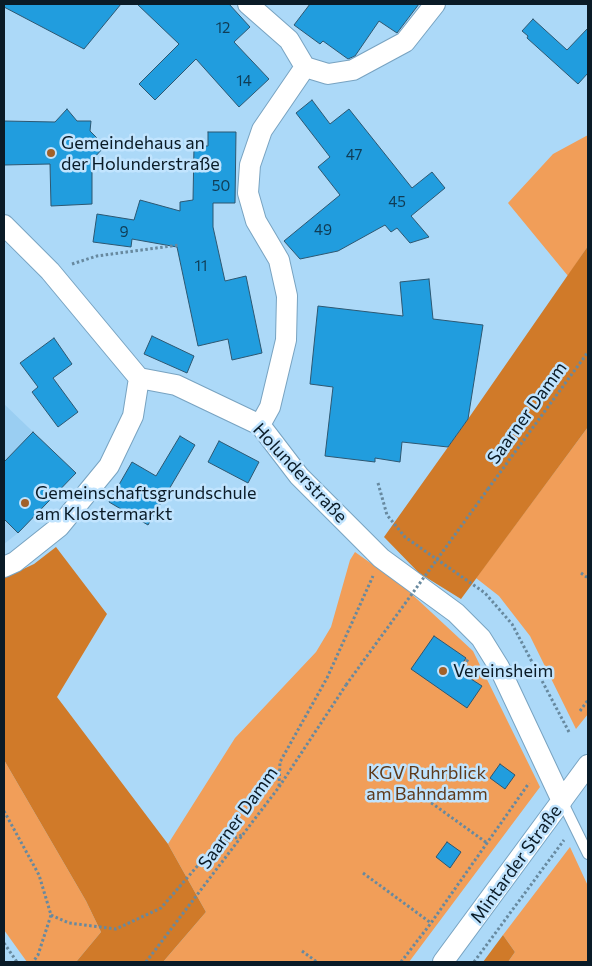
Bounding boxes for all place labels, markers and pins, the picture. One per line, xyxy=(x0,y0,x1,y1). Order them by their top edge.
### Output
place label: Gemeindehaus an der Holunderstraße xyxy=(61,132,220,174)
marker: Gemeindehaus an der Holunderstraße xyxy=(45,147,57,159)
place label: Gemeinschaftsgrundschule am Klostermarkt xyxy=(35,482,257,524)
marker: Gemeinschaftsgrundschule am Klostermarkt xyxy=(19,497,31,509)
place label: Vereinsheim xyxy=(453,660,553,682)
marker: Vereinsheim xyxy=(437,665,449,677)

